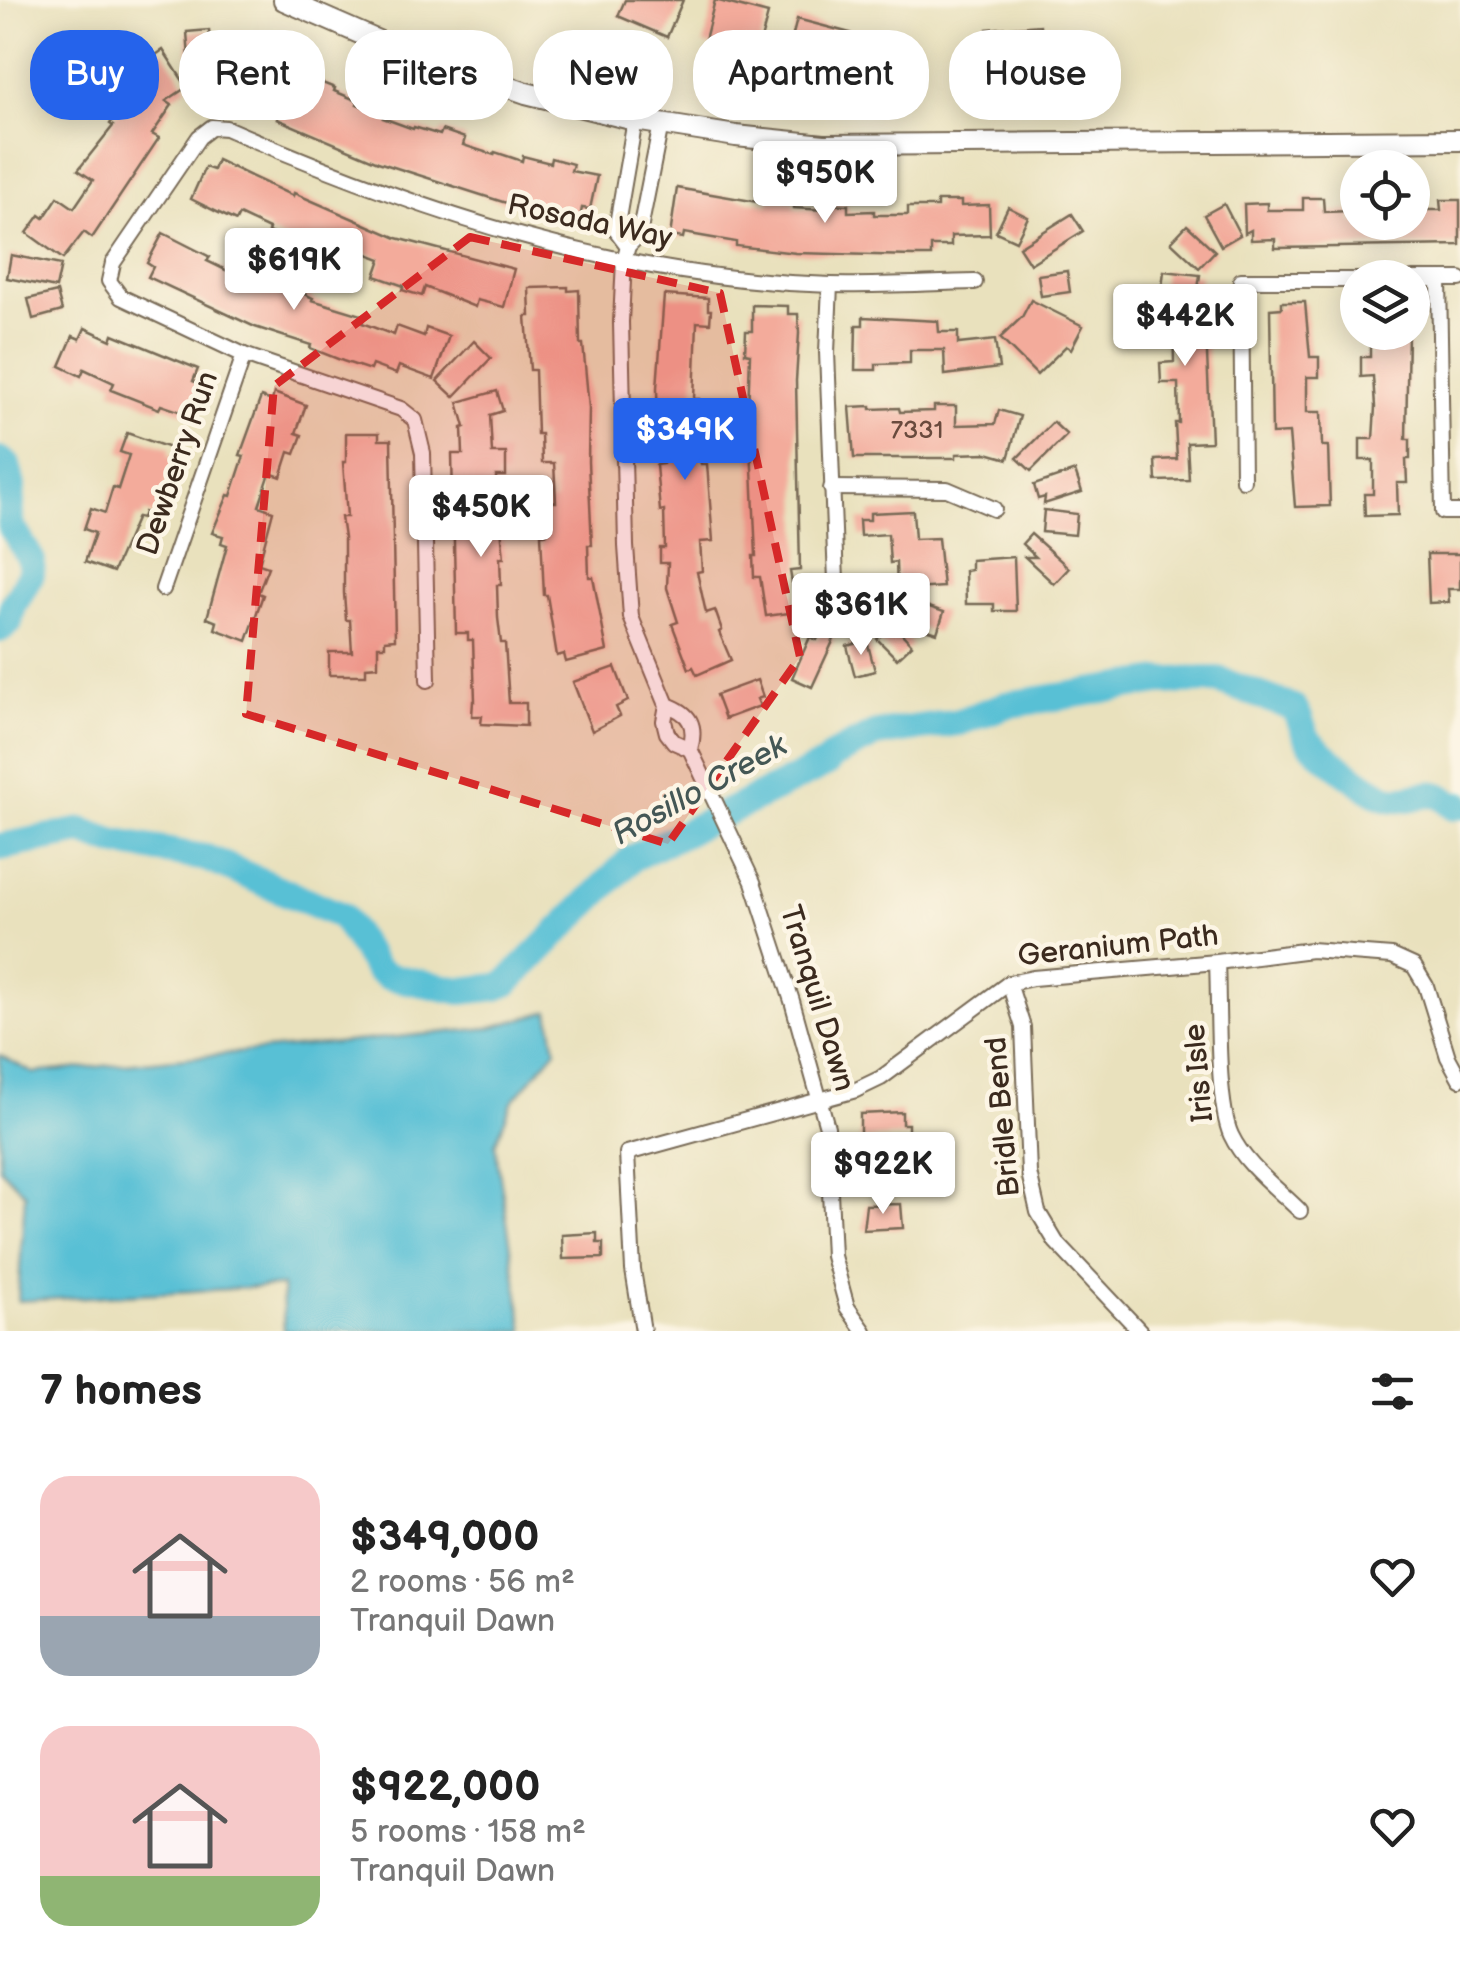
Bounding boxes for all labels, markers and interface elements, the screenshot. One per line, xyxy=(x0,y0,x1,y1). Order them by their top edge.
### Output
chip: Buy xyxy=(30,30,159,120)
chip: Rent xyxy=(179,30,325,120)
chip: Filters xyxy=(345,30,513,120)
chip: New xyxy=(533,30,673,120)
chip: Apartment xyxy=(693,30,929,120)
chip: House xyxy=(949,30,1121,120)
pin: $950K xyxy=(755,141,895,226)
map controls xyxy=(1340,150,1430,350)
button: locate xyxy=(1340,150,1430,240)
text: $950K xyxy=(775,154,875,193)
street label: Rosada Way xyxy=(504,187,676,257)
pin: $619K xyxy=(224,228,364,313)
text: $619K xyxy=(247,241,341,280)
button: layers xyxy=(1340,260,1430,350)
pin: $442K xyxy=(1115,284,1255,369)
text: $442K xyxy=(1135,297,1235,336)
street label: Dewberry Run xyxy=(130,367,226,560)
pin: $349K xyxy=(615,398,755,483)
text: $349K xyxy=(635,411,735,450)
house number: 7331 xyxy=(891,415,943,446)
pin: $450K xyxy=(411,475,551,560)
text: $450K xyxy=(431,488,531,527)
pin: $361K xyxy=(791,573,931,658)
text: $361K xyxy=(814,586,908,625)
water label: Rosillo Creek xyxy=(606,726,795,854)
street label: Tranquil Dawn xyxy=(772,901,862,1095)
street label: Geranium Path xyxy=(1016,918,1220,974)
street label: Iris Isle xyxy=(1177,1022,1221,1124)
street label: Bridle Bend xyxy=(978,1035,1028,1198)
pin: $922K xyxy=(813,1132,953,1217)
text: $922K xyxy=(833,1145,933,1184)
icon: filters xyxy=(1365,1364,1420,1419)
text: 7 homes xyxy=(40,1366,202,1417)
text: $349,000 xyxy=(350,1512,539,1563)
icon: home xyxy=(120,1516,240,1636)
icon: heart xyxy=(1365,1549,1420,1604)
text: 2 rooms · 56 m² xyxy=(350,1563,575,1602)
text: Tranquil Dawn xyxy=(350,1602,555,1641)
text: $922,000 xyxy=(350,1762,540,1813)
icon: home xyxy=(120,1766,240,1886)
icon: heart xyxy=(1365,1799,1420,1854)
text: 5 rooms · 158 m² xyxy=(350,1813,586,1852)
text: Tranquil Dawn xyxy=(350,1852,555,1891)

